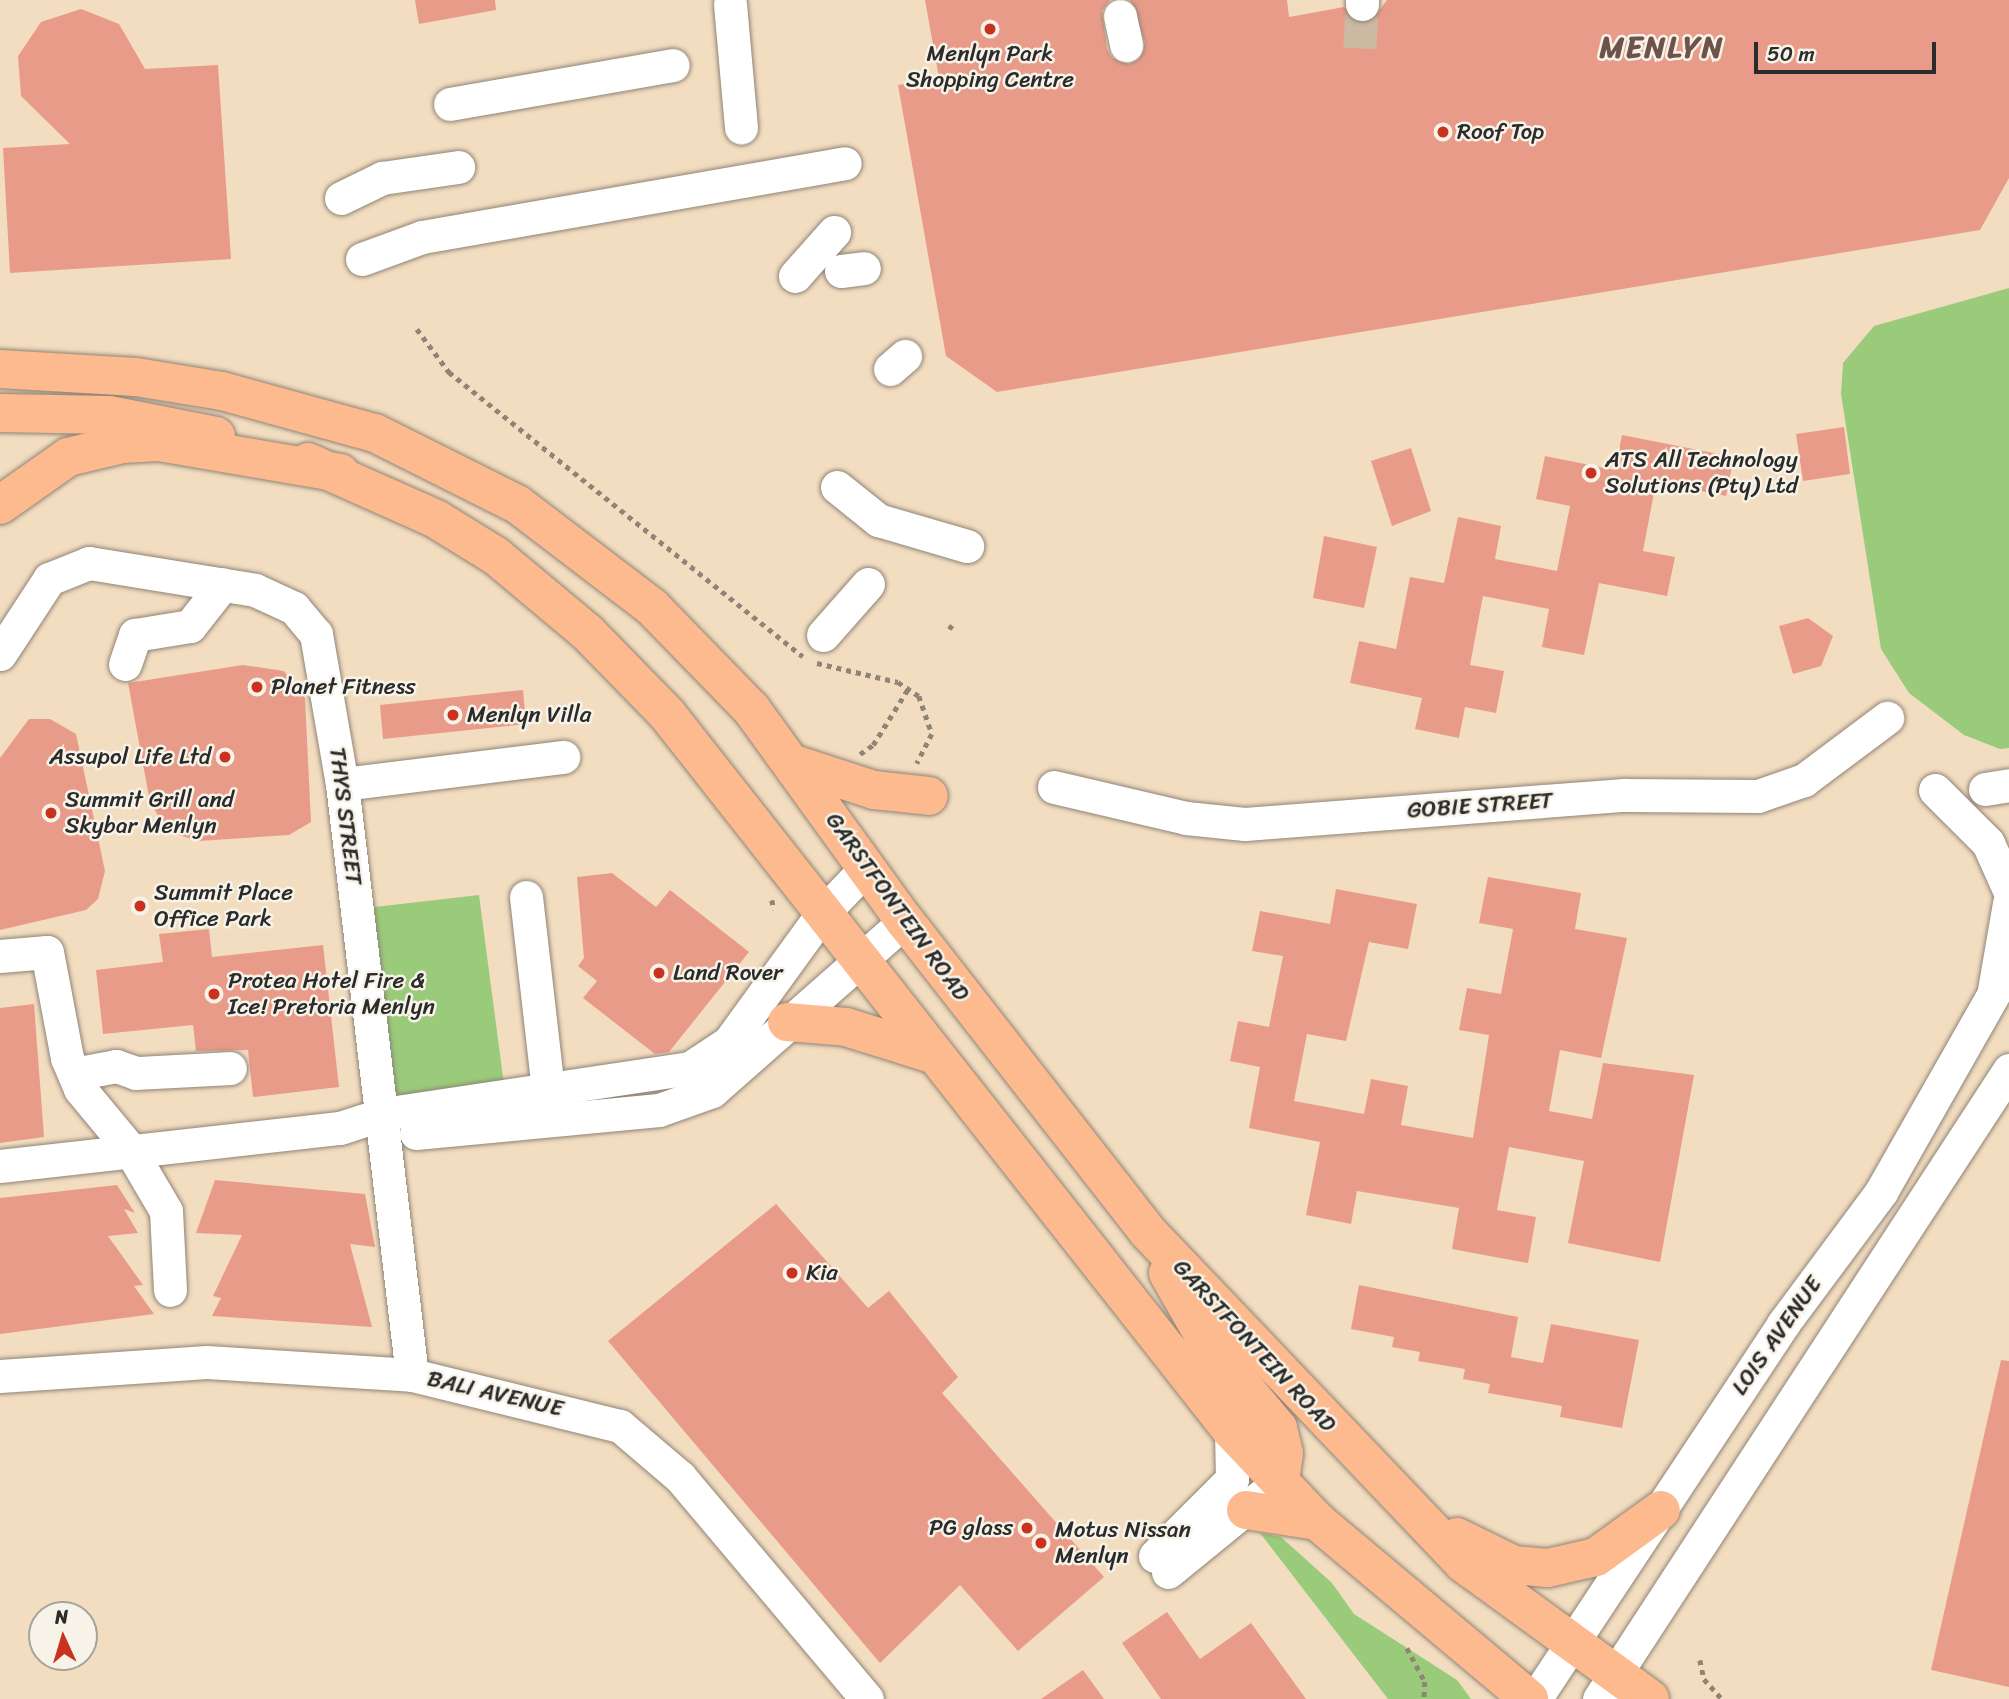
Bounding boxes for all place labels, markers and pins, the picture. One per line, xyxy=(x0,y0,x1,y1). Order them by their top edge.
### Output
marker: Menlyn Park Shopping Centre xyxy=(982,21,998,37)
place label: Menlyn Park Shopping Centre xyxy=(906,40,1074,94)
place label: Roof Top xyxy=(1457,118,1545,146)
marker: Roof Top xyxy=(1435,124,1451,140)
place label: ATS All Technology Solutions (Pty) Ltd xyxy=(1605,446,1799,500)
marker: ATS All Technology Solutions (Pty) Ltd xyxy=(1583,465,1599,481)
place label: Planet Fitness xyxy=(271,673,416,701)
marker: Planet Fitness xyxy=(249,679,265,695)
place label: Menlyn Villa xyxy=(467,701,591,729)
marker: Menlyn Villa xyxy=(445,707,461,723)
place label: Assupol Life Ltd xyxy=(48,743,211,771)
marker: Assupol Life Ltd xyxy=(217,749,233,765)
place label: Summit Grill and Skybar Menlyn xyxy=(65,786,234,840)
marker: Summit Grill and Skybar Menlyn xyxy=(43,805,59,821)
place label: Summit Place Office Park xyxy=(154,879,293,933)
marker: Summit Place Office Park xyxy=(132,898,148,914)
place label: Land Rover xyxy=(673,959,783,987)
marker: Land Rover xyxy=(651,965,667,981)
place label: Protea Hotel Fire & Ice! Pretoria Menlyn xyxy=(228,967,437,1021)
marker: Protea Hotel Fire & Ice! Pretoria Menlyn xyxy=(206,986,222,1002)
place label: Kia xyxy=(806,1259,838,1287)
marker: Kia xyxy=(784,1265,800,1281)
place label: PG glass xyxy=(929,1514,1013,1542)
place label: Motus Nissan Menlyn xyxy=(1055,1516,1192,1570)
marker: PG glass xyxy=(1019,1520,1035,1536)
marker: Motus Nissan Menlyn xyxy=(1033,1535,1049,1551)

